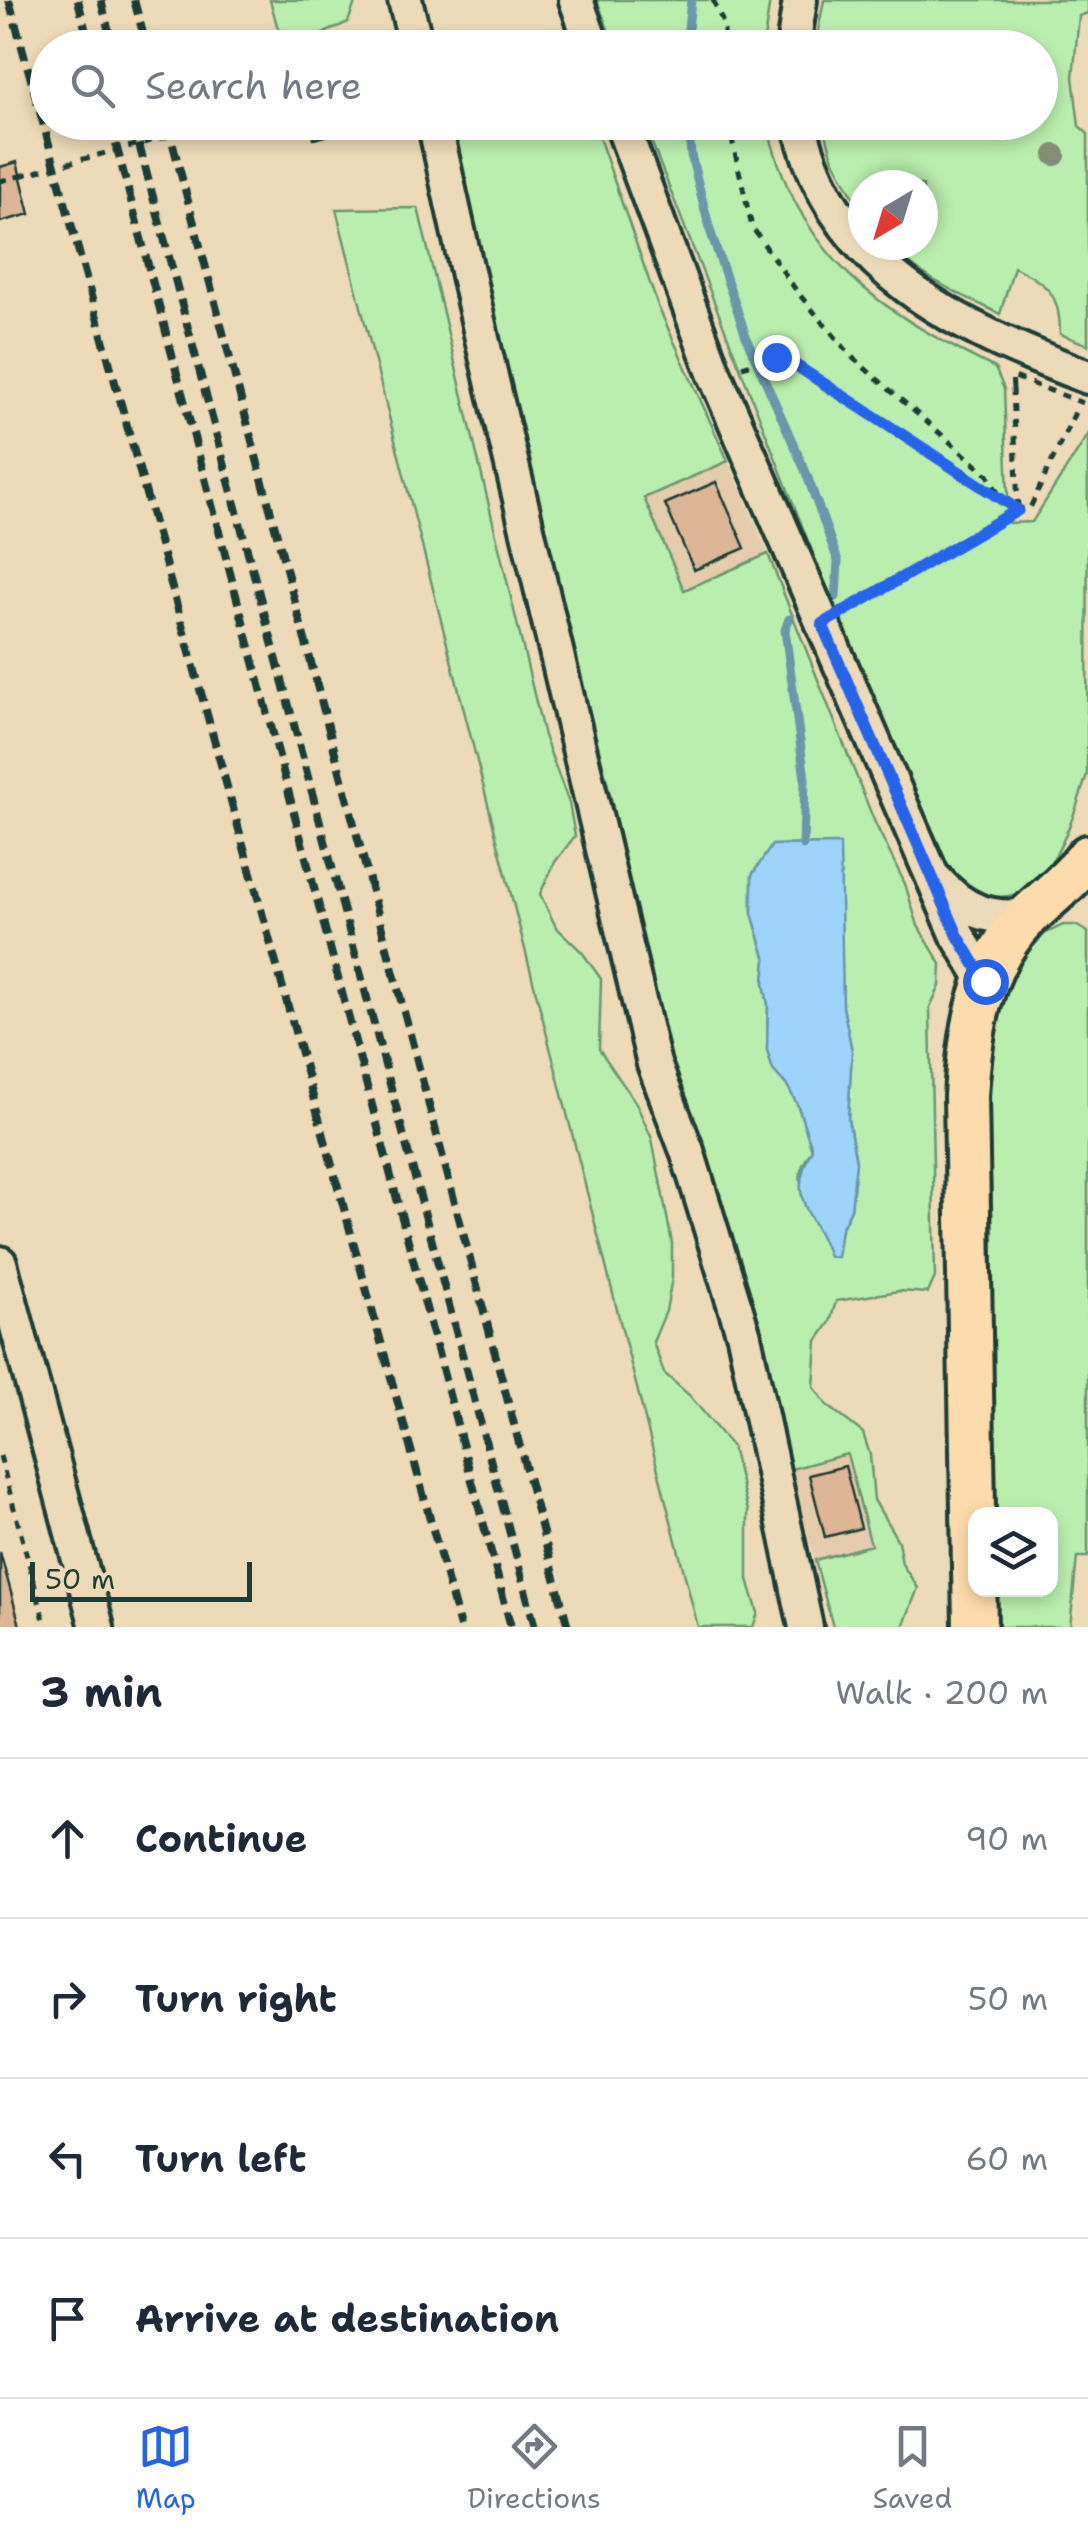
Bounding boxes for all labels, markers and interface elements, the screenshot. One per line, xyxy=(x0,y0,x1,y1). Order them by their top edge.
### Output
search box xyxy=(30,30,1058,140)
icon: search xyxy=(65,58,120,113)
text: Search here xyxy=(145,60,362,111)
north arrow xyxy=(848,170,938,260)
route end xyxy=(754,335,800,381)
route start xyxy=(963,959,1009,1005)
map controls xyxy=(968,1507,1058,1597)
button: layers xyxy=(968,1507,1058,1597)
scale bar xyxy=(30,1557,252,1602)
text: 50 m xyxy=(45,1560,115,1598)
text: 3 min xyxy=(40,1664,162,1720)
text: Walk · 200 m xyxy=(835,1671,1048,1714)
icon: ahead xyxy=(40,1811,95,1866)
text: Continue xyxy=(135,1813,307,1864)
text: 90 m xyxy=(965,1817,1048,1860)
icon: right xyxy=(40,1971,95,2026)
text: Turn right xyxy=(135,1973,337,2024)
text: 50 m xyxy=(968,1977,1048,2020)
icon: left xyxy=(40,2131,95,2186)
text: Turn left xyxy=(135,2133,307,2184)
text: 60 m xyxy=(966,2137,1048,2180)
icon: arrive xyxy=(40,2291,95,2346)
text: Arrive at destination xyxy=(135,2293,559,2344)
tab: Map xyxy=(136,2419,196,2517)
tab: Directions xyxy=(467,2419,601,2517)
tab: Saved xyxy=(873,2419,952,2517)

